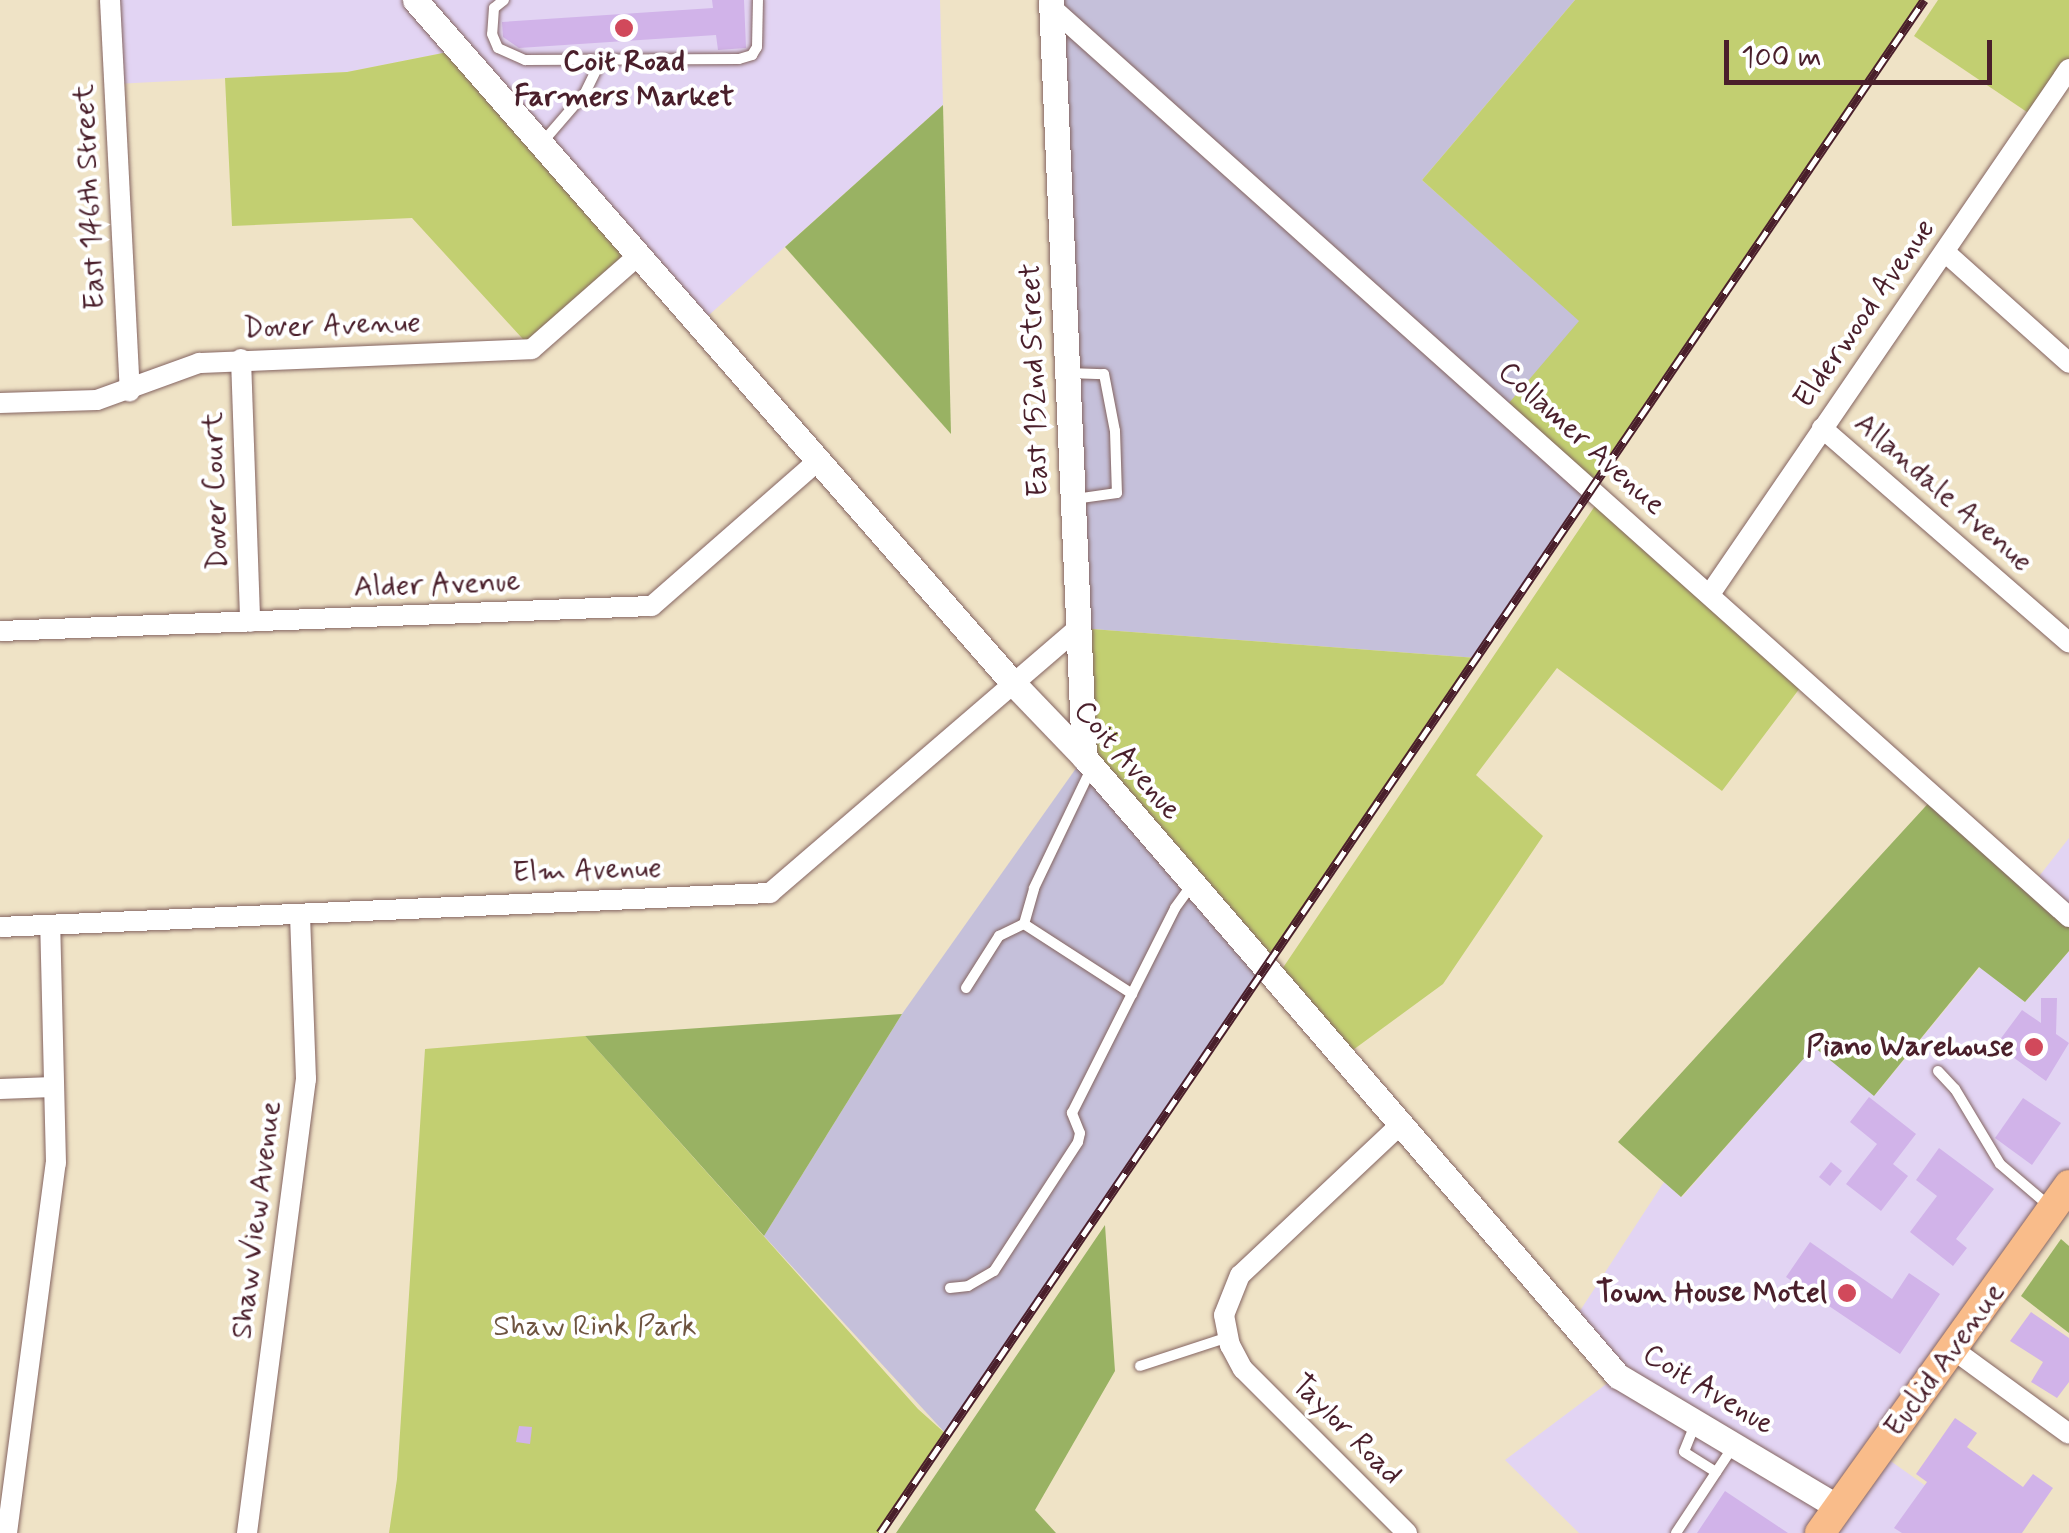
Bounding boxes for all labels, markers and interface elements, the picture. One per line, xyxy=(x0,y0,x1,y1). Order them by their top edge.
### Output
marker: Coit Road Farmers Market xyxy=(613,17,635,39)
scale bar xyxy=(1729,20,1996,82)
text: 100 m xyxy=(1741,38,1822,77)
place label: Coit Road Farmers Market xyxy=(513,44,735,114)
street label: East 146th Street xyxy=(66,83,114,311)
street label: Elderwood Avenue xyxy=(1785,210,1945,418)
street label: East 152nd Street xyxy=(1013,263,1057,497)
street label: Dover Avenue xyxy=(245,305,419,347)
street label: Collamer Avenue xyxy=(1489,354,1673,524)
street label: Allandale Avenue xyxy=(1845,405,2041,581)
street label: Dover Court xyxy=(195,415,237,567)
street label: Alder Avenue xyxy=(351,564,523,606)
street label: Coit Avenue xyxy=(1063,691,1191,831)
street label: Elm Avenue xyxy=(509,850,665,892)
place label: Piano Warehouse xyxy=(1804,1029,2014,1065)
marker: Piano Warehouse xyxy=(2023,1036,2045,1058)
street label: Shaw View Avenue xyxy=(224,1098,290,1342)
place label: Town House Motel xyxy=(1602,1275,1827,1311)
street label: Euclid Avenue xyxy=(1879,1279,2011,1441)
marker: Town House Motel xyxy=(1836,1282,1858,1304)
park label: Shaw Rink Park xyxy=(493,1309,697,1345)
street label: Coit Avenue xyxy=(1633,1335,1783,1445)
street label: Taylor Road xyxy=(1283,1367,1409,1493)

